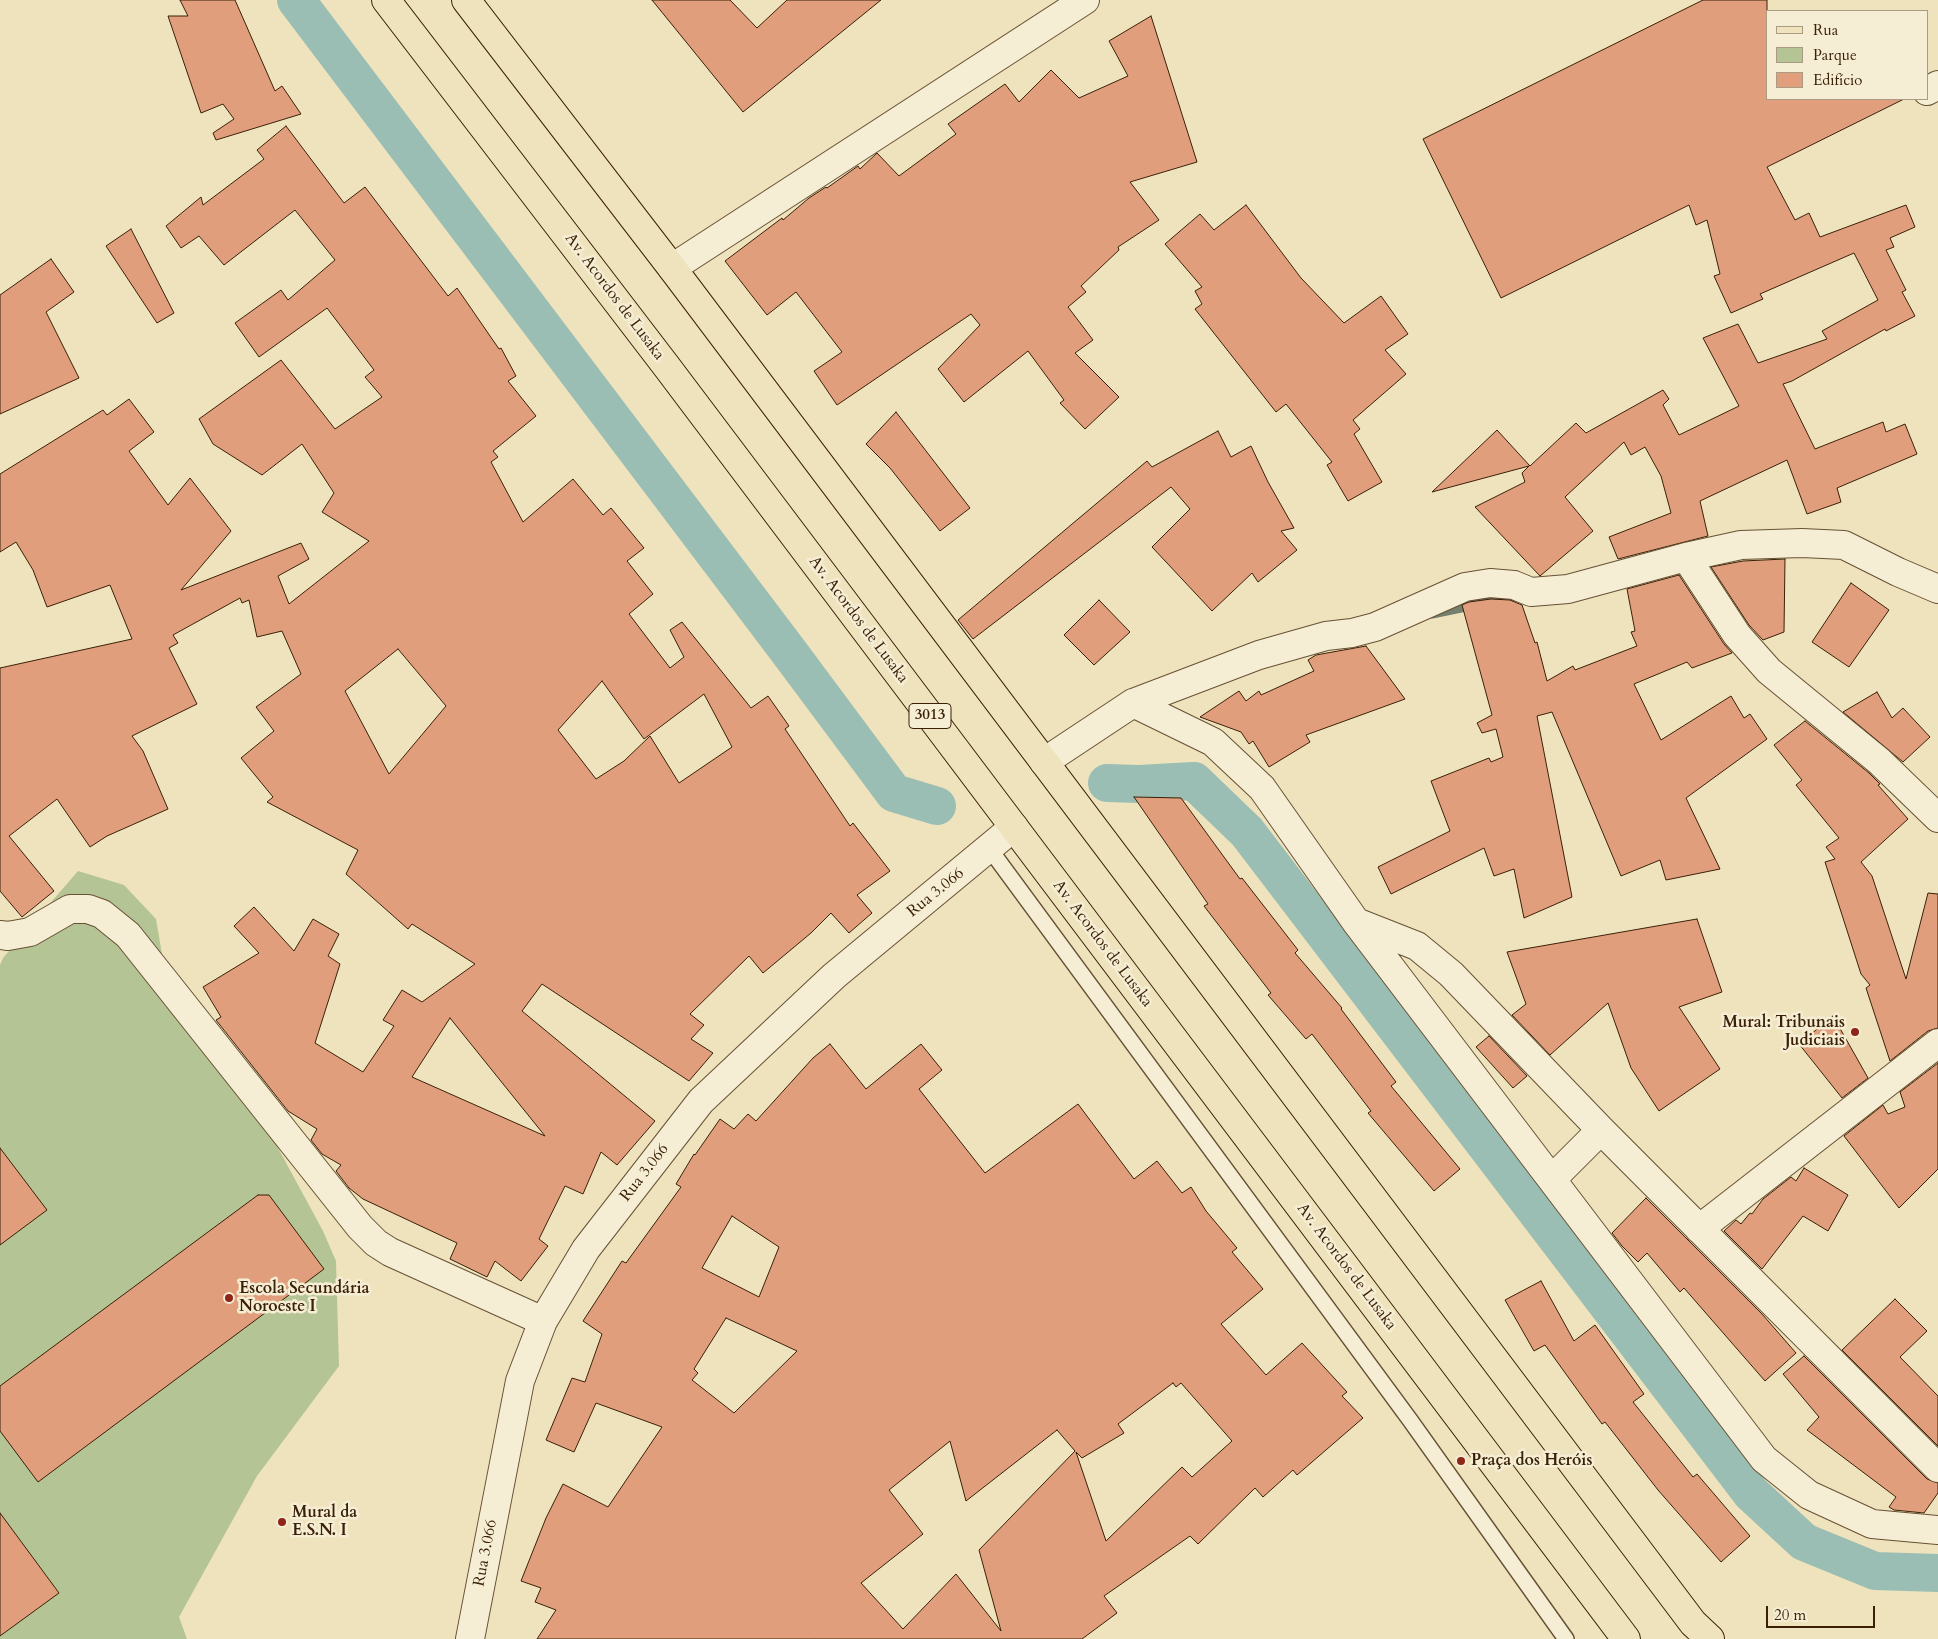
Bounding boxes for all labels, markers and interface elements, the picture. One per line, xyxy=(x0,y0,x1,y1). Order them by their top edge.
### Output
legend xyxy=(1766,10,1928,100)
text: Rua xyxy=(1813,20,1838,40)
text: Parque xyxy=(1813,45,1857,65)
text: Edifício xyxy=(1813,70,1862,90)
street label: Av. Acordos de Lusaka xyxy=(560,230,668,364)
street label: Av. Acordos de Lusaka xyxy=(804,553,912,687)
road number: 3013 xyxy=(909,704,951,728)
street label: Rua 3.066 xyxy=(904,864,968,922)
street label: Av. Acordos de Lusaka xyxy=(1048,877,1156,1011)
place label: Mural: Tribunais Judiciais xyxy=(1722,1013,1845,1051)
marker: Mural: Tribunais Judiciais xyxy=(1849,1026,1861,1038)
street label: Rua 3.066 xyxy=(617,1140,673,1206)
street label: Av. Acordos de Lusaka xyxy=(1292,1200,1400,1334)
place label: Escola Secundária Noroeste I xyxy=(239,1279,369,1317)
marker: Escola Secundária Noroeste I xyxy=(223,1292,235,1304)
place label: Praça dos Heróis xyxy=(1471,1451,1592,1471)
marker: Praça dos Heróis xyxy=(1455,1455,1467,1467)
place label: Mural da E.S.N. I xyxy=(292,1503,357,1541)
marker: Mural da E.S.N. I xyxy=(276,1516,288,1528)
street label: Rua 3.066 xyxy=(470,1518,502,1588)
scale bar xyxy=(1768,1596,1877,1628)
text: 20 m xyxy=(1774,1605,1806,1625)

